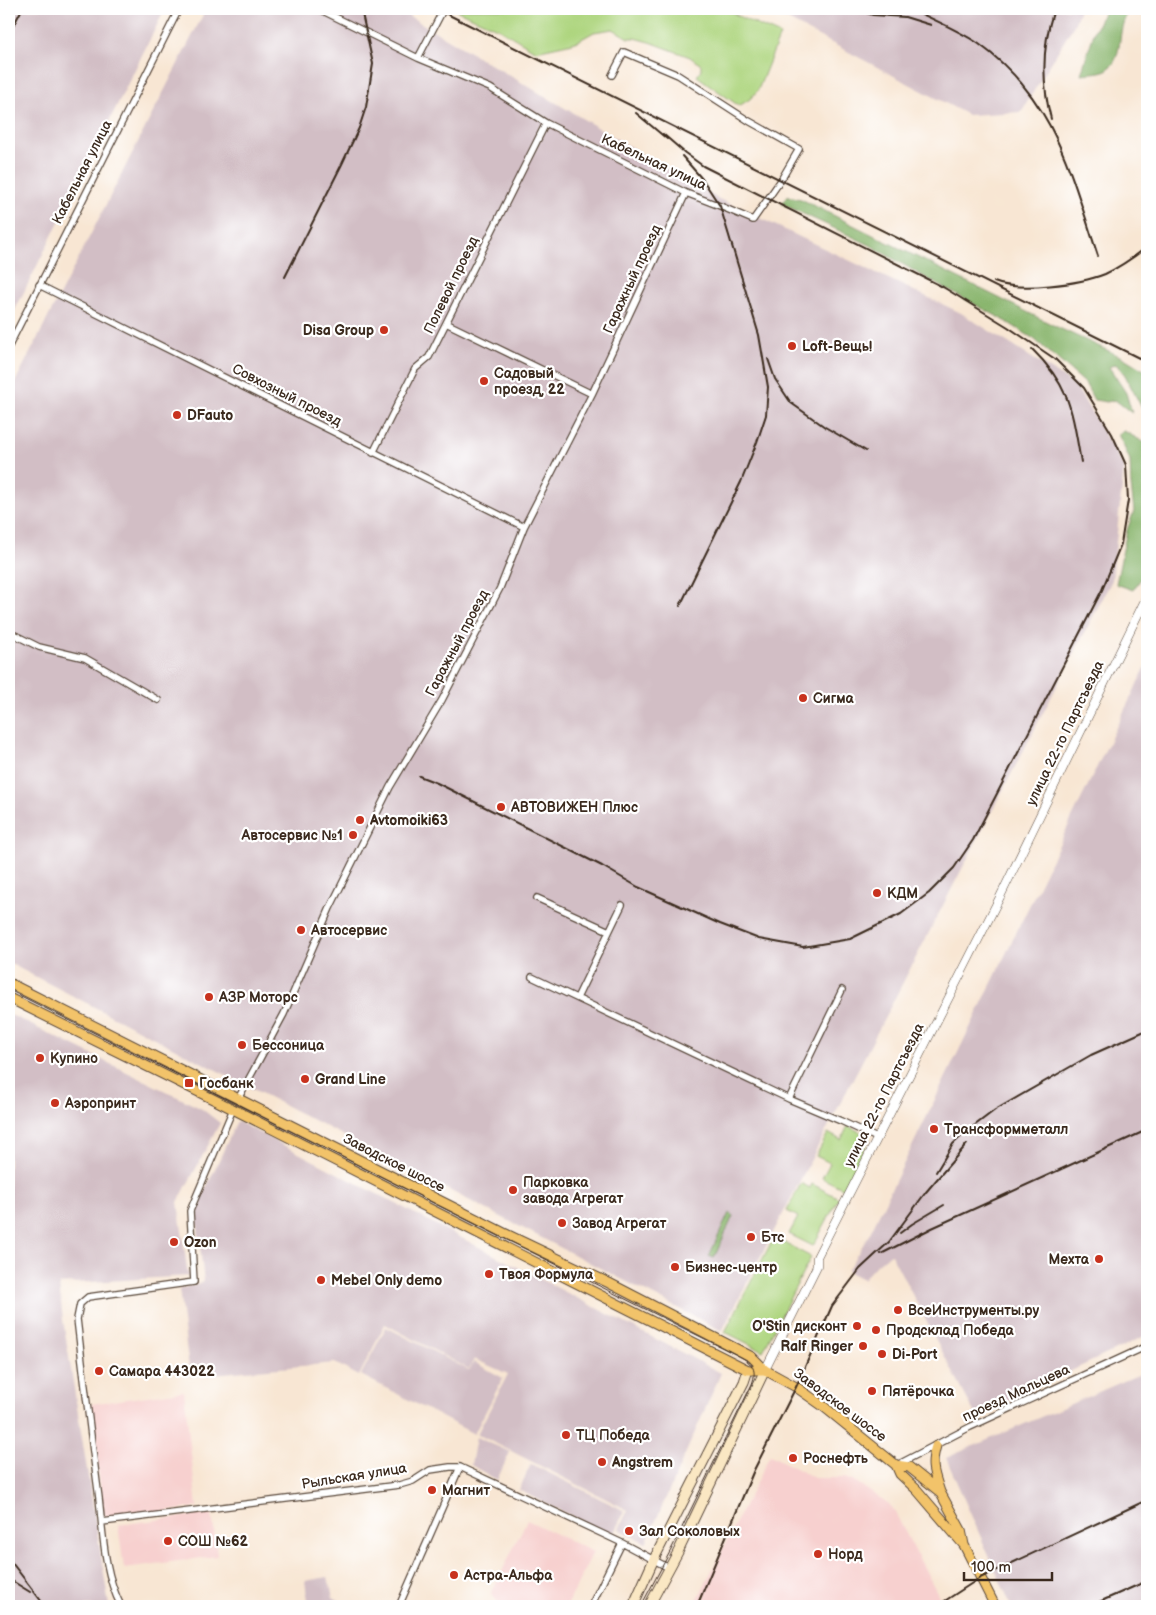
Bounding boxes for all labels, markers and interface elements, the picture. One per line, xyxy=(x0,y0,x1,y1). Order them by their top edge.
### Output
street label: Кабельная улица xyxy=(49,117,116,227)
street label: Кабельная улица xyxy=(599,130,710,194)
street label: Гаражный проезд xyxy=(599,221,665,336)
street label: Полевой проезд xyxy=(420,233,482,336)
place label: Disa Group xyxy=(303,322,374,339)
marker: Disa Group xyxy=(378,324,390,336)
place label: Loft-Вещь! xyxy=(802,338,873,355)
marker: Loft-Вещь! xyxy=(786,340,798,352)
street label: Совхозный проезд xyxy=(230,360,345,430)
place label: Садовый проезд, 22 xyxy=(494,365,565,398)
marker: Садовый проезд, 22 xyxy=(478,375,490,387)
place label: DFauto xyxy=(187,407,233,424)
marker: DFauto xyxy=(171,409,183,421)
street label: Гаражный проезд xyxy=(422,586,492,699)
street label: улица 22-го Партсъезда xyxy=(1022,657,1108,808)
place label: Сигма xyxy=(813,690,855,707)
marker: Сигма xyxy=(797,692,809,704)
place label: АВТОВИЖЕН Плюс xyxy=(510,799,638,816)
marker: АВТОВИЖЕН Плюс xyxy=(495,801,507,813)
place label: Avtomoiki63 xyxy=(369,812,448,829)
marker: Avtomoiki63 xyxy=(354,814,366,826)
place label: Автосервис №1 xyxy=(241,827,343,844)
marker: Автосервис №1 xyxy=(347,829,359,841)
place label: КДМ xyxy=(887,885,918,902)
marker: КДМ xyxy=(871,887,883,899)
place label: Автосервис xyxy=(310,922,387,939)
marker: Автосервис xyxy=(295,924,307,936)
place label: АЗР Моторс xyxy=(218,989,298,1006)
marker: АЗР Моторс xyxy=(203,991,215,1003)
street label: улица 22-го Партсъезда xyxy=(840,1020,928,1170)
place label: Бессоница xyxy=(252,1037,325,1054)
marker: Бессоница xyxy=(236,1039,248,1051)
place label: Купино xyxy=(50,1050,98,1067)
marker: Купино xyxy=(34,1052,46,1064)
place label: Grand Line xyxy=(315,1071,386,1088)
marker: Grand Line xyxy=(299,1073,311,1085)
place label: Госбанк xyxy=(199,1075,254,1092)
marker: Госбанк xyxy=(183,1077,195,1089)
place label: Аэропринт xyxy=(64,1095,136,1112)
marker: Аэропринт xyxy=(49,1097,61,1109)
place label: Трансформметалл xyxy=(944,1121,1069,1138)
marker: Трансформметалл xyxy=(928,1123,940,1135)
street label: Заводское шоссе xyxy=(340,1130,448,1196)
place label: Парковка завода Агрегат xyxy=(523,1174,624,1207)
marker: Парковка завода Агрегат xyxy=(507,1184,519,1196)
place label: Завод Агрегат xyxy=(572,1215,667,1232)
marker: Завод Агрегат xyxy=(556,1217,568,1229)
place label: Бтс xyxy=(761,1229,784,1246)
marker: Бтс xyxy=(745,1231,757,1243)
place label: Ozon xyxy=(184,1234,217,1251)
marker: Ozon xyxy=(168,1236,180,1248)
place label: Мехта xyxy=(1048,1251,1090,1268)
marker: Мехта xyxy=(1093,1253,1105,1265)
place label: Бизнес-центр xyxy=(685,1259,778,1276)
marker: Бизнес-центр xyxy=(669,1261,681,1273)
place label: Твоя Формула xyxy=(499,1266,594,1283)
marker: Твоя Формула xyxy=(483,1268,495,1280)
place label: Mebel Only demo xyxy=(331,1272,442,1289)
marker: Mebel Only demo xyxy=(315,1274,327,1286)
place label: ВсеИнструменты.ру xyxy=(908,1302,1040,1319)
marker: ВсеИнструменты.ру xyxy=(892,1304,904,1316)
place label: O'Stin дисконт xyxy=(752,1318,847,1335)
marker: O'Stin дисконт xyxy=(851,1320,863,1332)
place label: Продсклад Победа xyxy=(886,1322,1014,1339)
marker: Продсклад Победа xyxy=(870,1324,882,1336)
place label: Ralf Ringer xyxy=(780,1338,853,1355)
marker: Ralf Ringer xyxy=(857,1340,869,1352)
place label: Di-Port xyxy=(892,1346,938,1363)
marker: Di-Port xyxy=(876,1348,888,1360)
street label: проезд Мальцева xyxy=(960,1360,1073,1425)
place label: Самара 443022 xyxy=(109,1363,215,1380)
marker: Самара 443022 xyxy=(93,1365,105,1377)
street label: Заводское шоссе xyxy=(790,1365,890,1446)
place label: Пятёрочка xyxy=(882,1383,955,1400)
marker: Пятёрочка xyxy=(866,1385,878,1397)
place label: ТЦ Победа xyxy=(576,1427,650,1444)
marker: ТЦ Победа xyxy=(560,1429,572,1441)
place label: Роснефть xyxy=(803,1450,869,1467)
marker: Роснефть xyxy=(787,1452,799,1464)
place label: Angstrem xyxy=(611,1454,673,1471)
marker: Angstrem xyxy=(596,1456,608,1468)
street label: Рыльская улица xyxy=(300,1459,409,1493)
place label: Магнит xyxy=(442,1482,490,1499)
marker: Магнит xyxy=(426,1484,438,1496)
place label: Зал Соколовых xyxy=(639,1523,740,1540)
marker: Зал Соколовых xyxy=(623,1525,635,1537)
place label: СОШ №62 xyxy=(178,1533,249,1550)
marker: СОШ №62 xyxy=(162,1535,174,1547)
place label: Норд xyxy=(828,1546,863,1563)
marker: Норд xyxy=(812,1548,824,1560)
scale bar xyxy=(964,1550,1051,1582)
text: 100 m xyxy=(971,1558,1011,1577)
place label: Астра-Альфа xyxy=(463,1567,553,1584)
marker: Астра-Альфа xyxy=(448,1569,460,1581)

